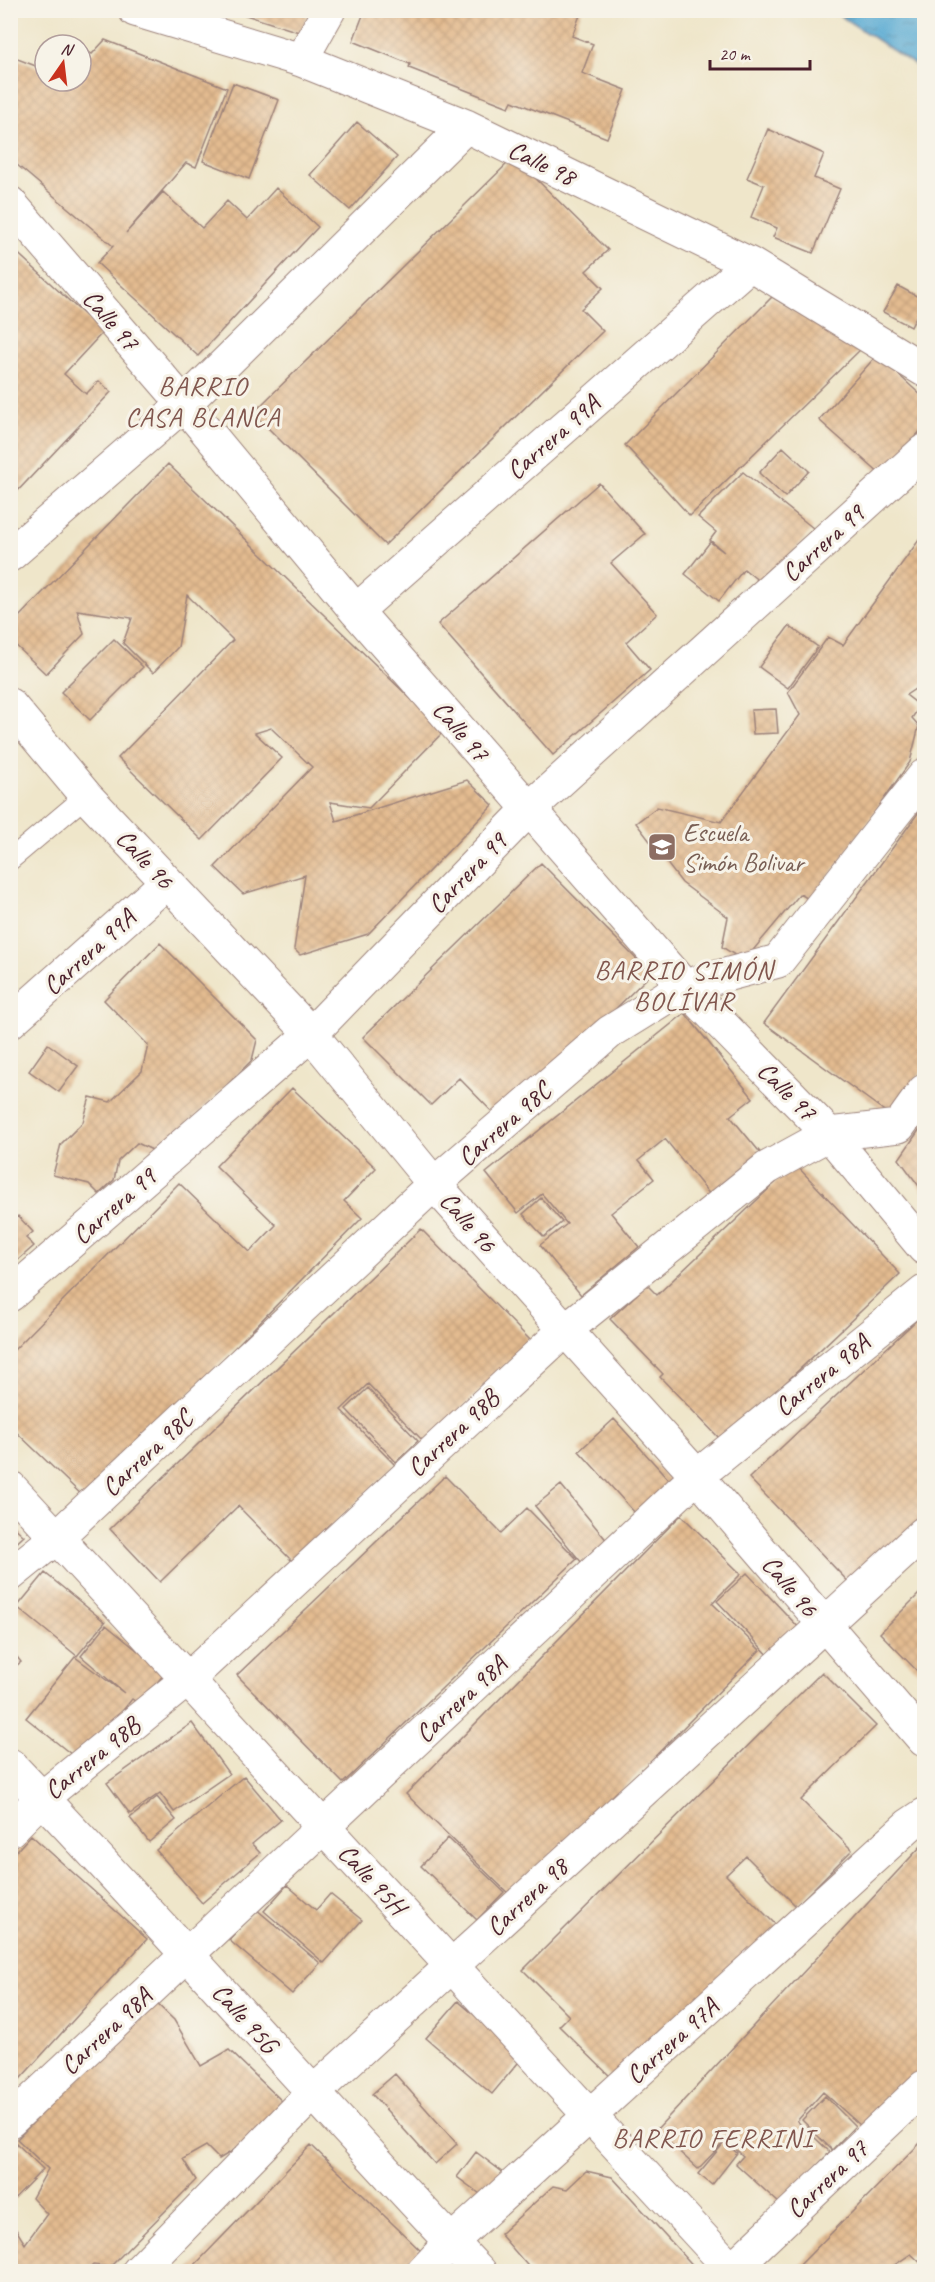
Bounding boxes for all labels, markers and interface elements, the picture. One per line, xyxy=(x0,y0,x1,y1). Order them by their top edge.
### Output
north arrow xyxy=(33,33,93,93)
scale bar xyxy=(710,33,810,71)
text: N xyxy=(59,39,77,61)
text: 20 m xyxy=(719,43,752,65)
street label: Calle 98 xyxy=(503,133,583,194)
street label: Calle 97 xyxy=(75,283,147,358)
district label: BARRIO CASA BLANCA xyxy=(125,369,281,434)
street label: Carrera 99A xyxy=(499,386,608,487)
street label: Carrera 99 xyxy=(775,496,873,589)
street label: Calle 97 xyxy=(425,694,497,769)
place label: Escuela Simón Bolivar xyxy=(683,816,806,879)
street label: Calle 96 xyxy=(109,822,182,897)
street label: Carrera 99 xyxy=(420,824,515,921)
school or university icon: Escuela Simón Bolivar xyxy=(646,831,678,863)
street label: Carrera 99A xyxy=(36,900,144,1002)
district label: BARRIO SIMÓN BOLÍVAR xyxy=(594,953,776,1018)
street label: Calle 97 xyxy=(750,1054,825,1129)
street label: Carrera 98C xyxy=(451,1073,559,1173)
street label: Carrera 99 xyxy=(65,1159,164,1251)
street label: Calle 96 xyxy=(432,1185,504,1260)
street label: Carrera 98A xyxy=(767,1325,878,1424)
street label: Carrera 98B xyxy=(400,1381,507,1484)
street label: Carrera 98C xyxy=(94,1401,201,1504)
street label: Calle 96 xyxy=(755,1548,826,1625)
street label: Carrera 98A xyxy=(408,1647,515,1750)
street label: Carrera 98B xyxy=(37,1708,148,1807)
street label: Calle 95H xyxy=(331,1837,416,1925)
street label: Carrera 98 xyxy=(479,1849,577,1943)
street label: Calle 95G xyxy=(205,1976,287,2062)
street label: Carrera 98A xyxy=(53,1979,160,2082)
street label: Carrera 97A xyxy=(619,1989,727,2091)
district label: BARRIO FERRINI xyxy=(612,2121,819,2155)
street label: Carrera 97 xyxy=(779,2132,876,2225)

